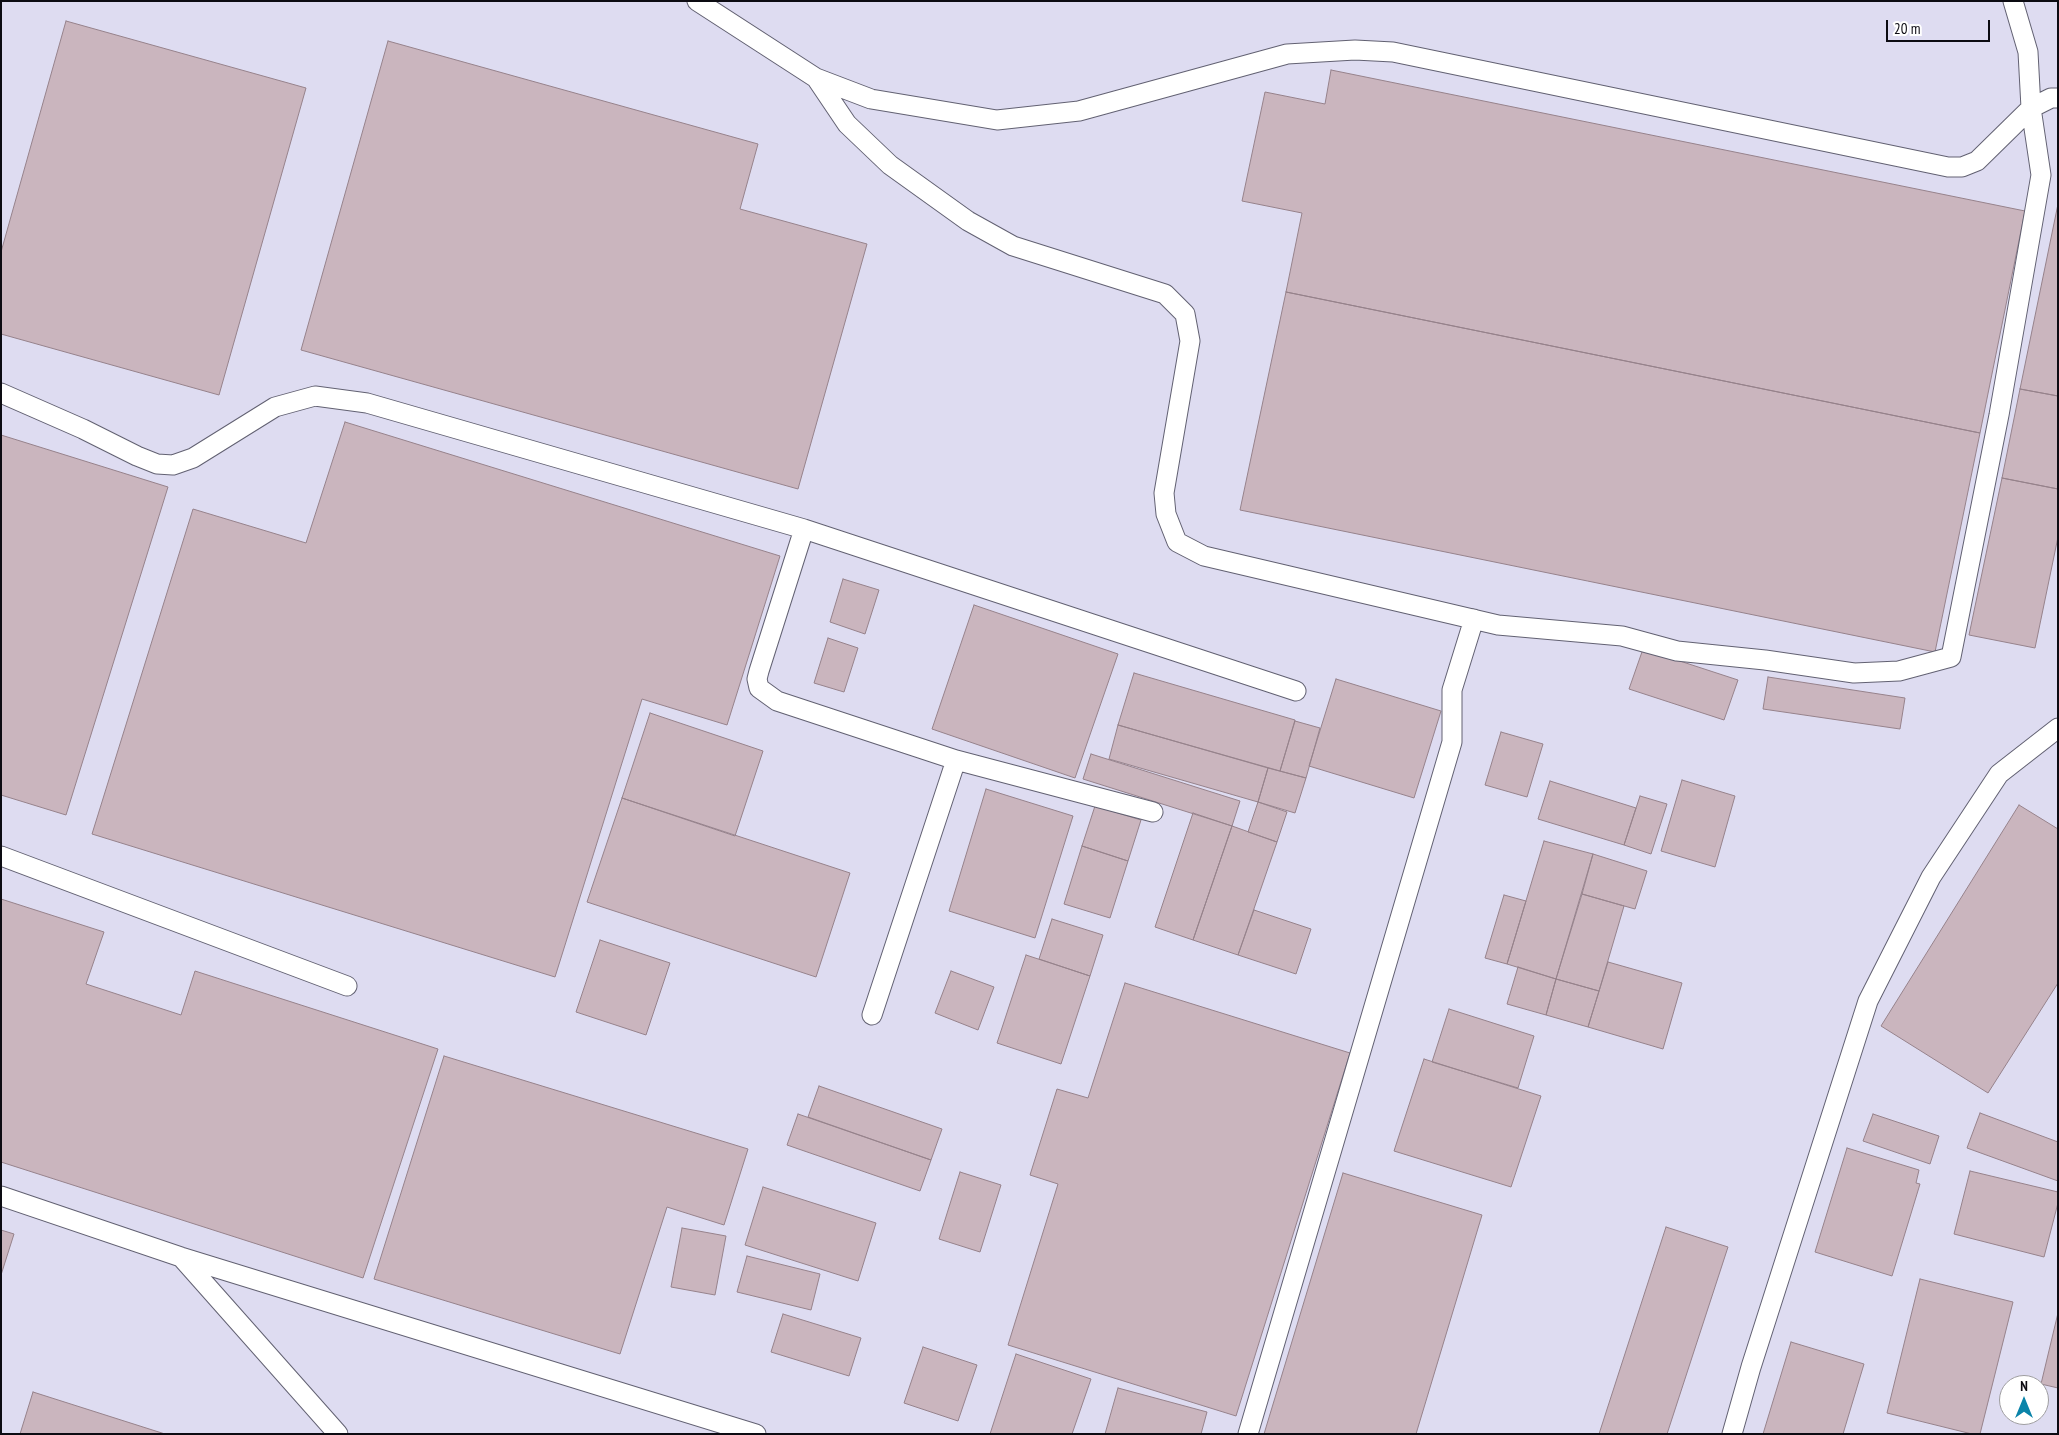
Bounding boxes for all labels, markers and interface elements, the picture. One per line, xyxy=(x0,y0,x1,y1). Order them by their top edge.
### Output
scale bar xyxy=(1889,10,1993,42)
text: 20 m xyxy=(1894,19,1920,38)
north arrow xyxy=(1999,1375,2049,1425)
text: N xyxy=(2020,1377,2028,1395)

